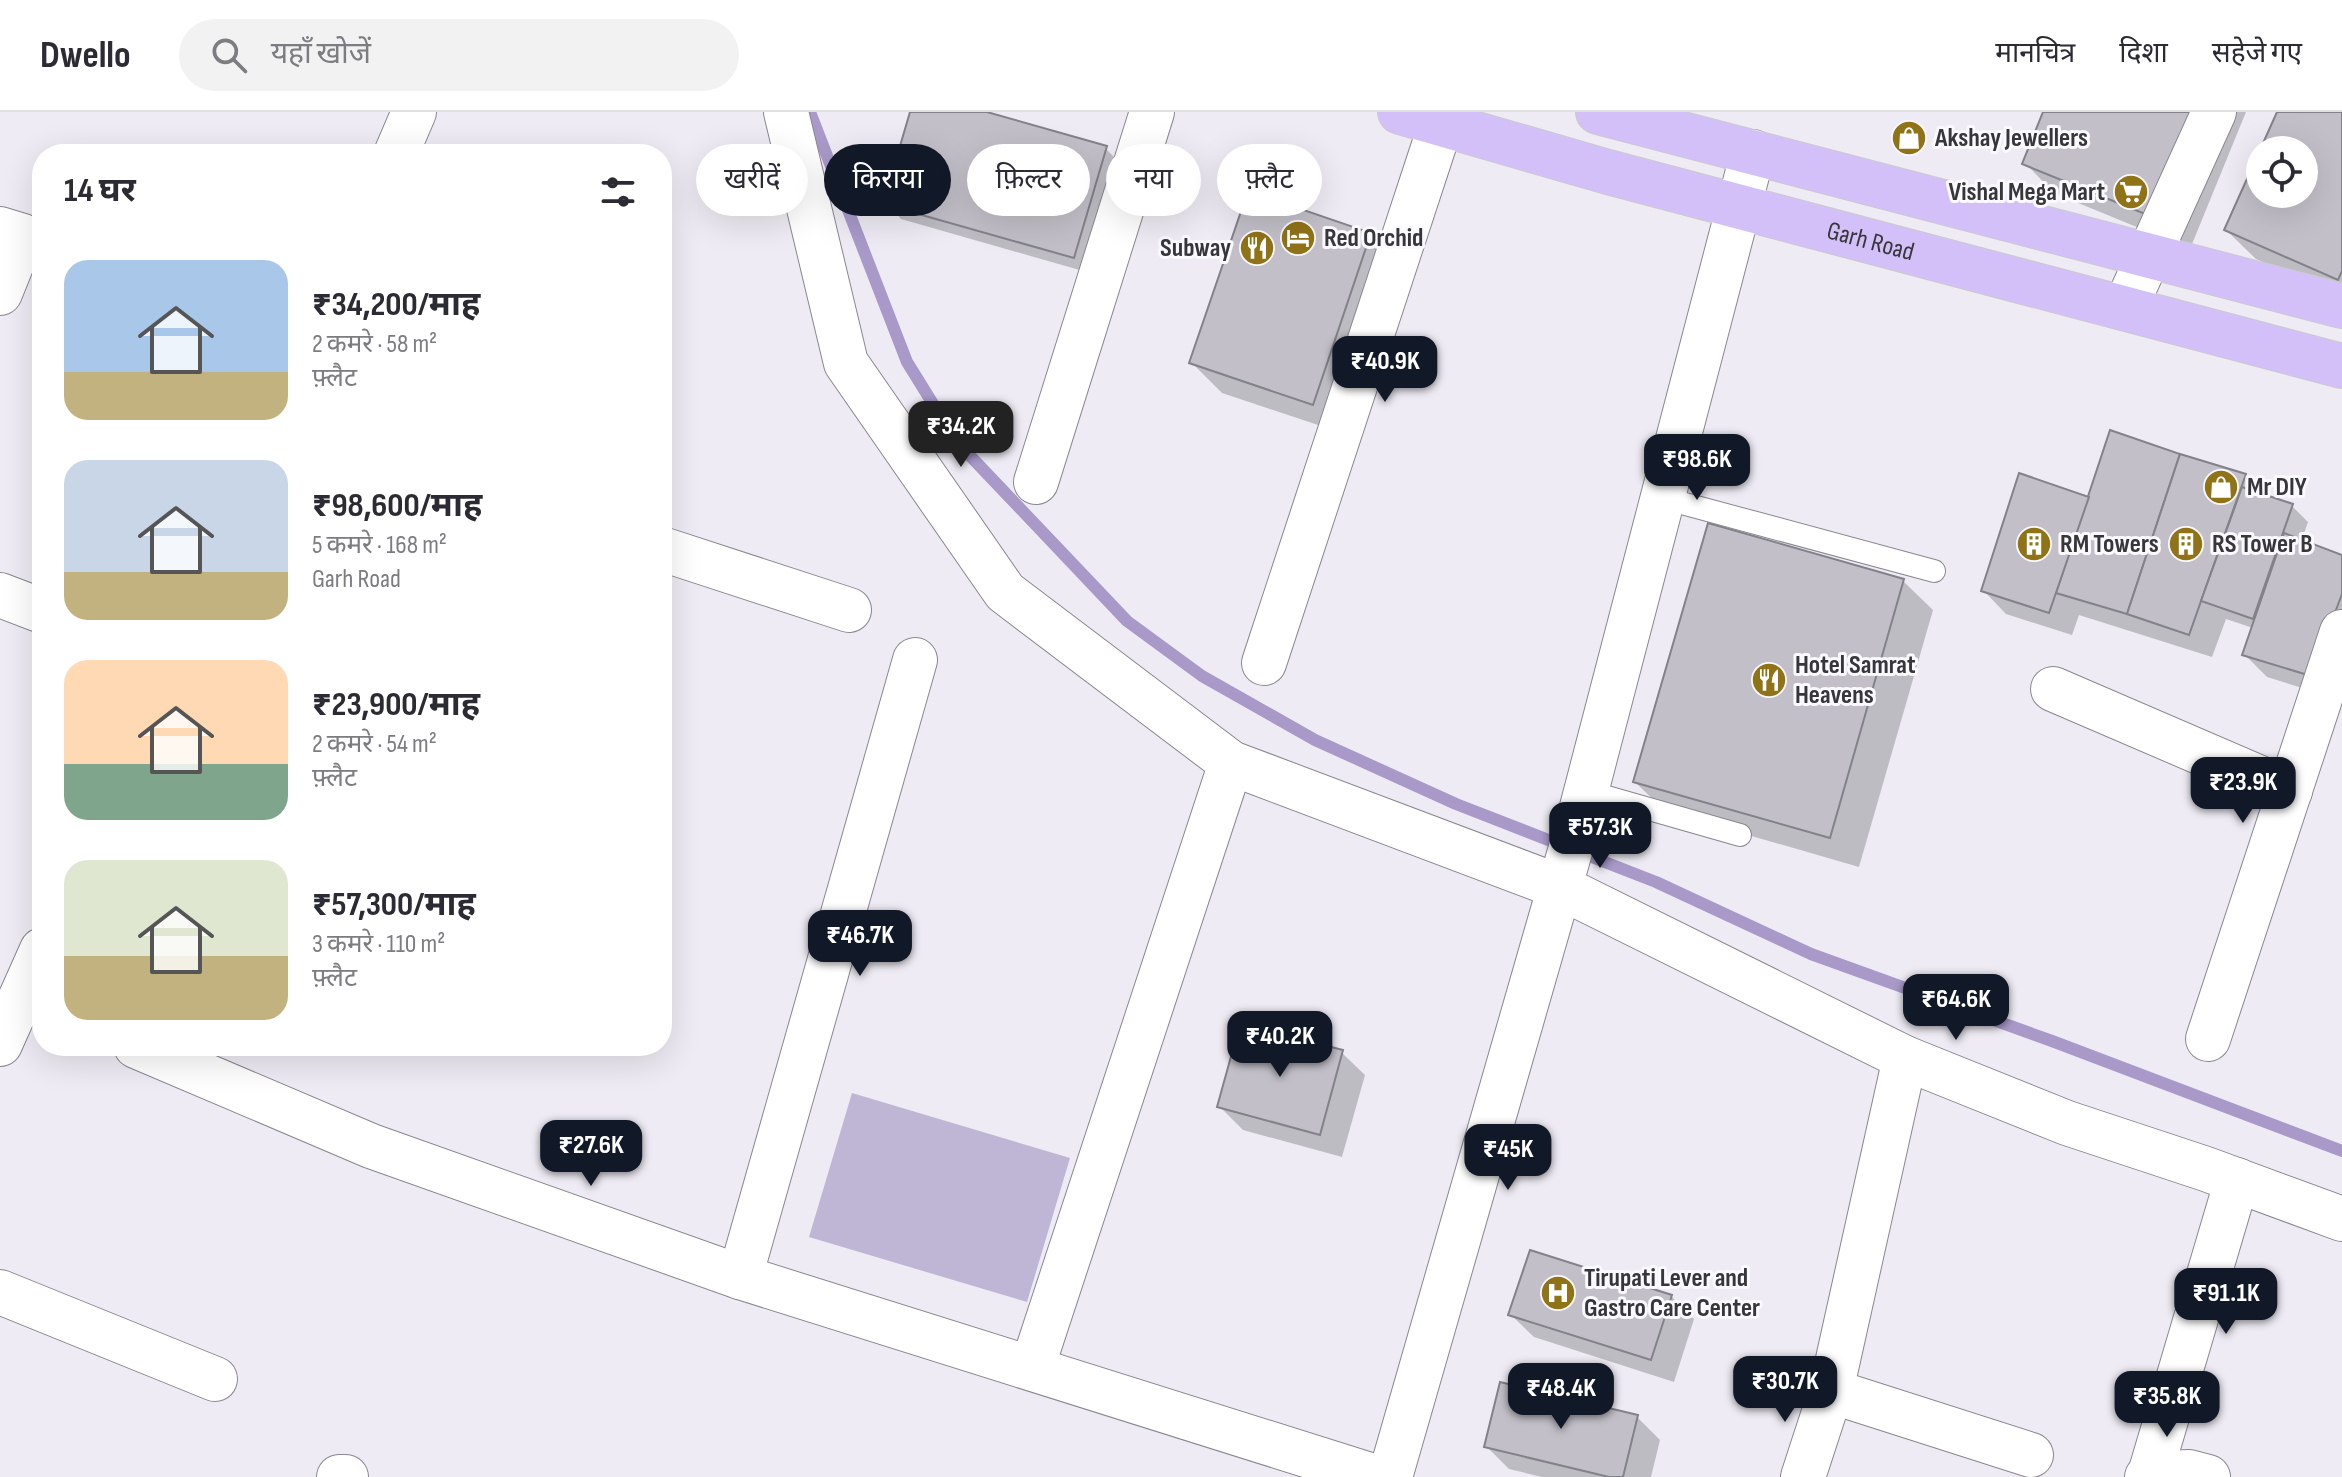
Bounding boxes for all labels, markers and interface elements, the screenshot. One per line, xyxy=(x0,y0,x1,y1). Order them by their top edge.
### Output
search box xyxy=(179,19,739,91)
text: Dwello xyxy=(40,33,131,78)
icon: search xyxy=(207,33,251,77)
text: यहाँ खोजें xyxy=(271,36,371,72)
text: मानचित्र xyxy=(1995,37,2075,70)
text: दिशा xyxy=(2119,37,2168,70)
text: सहेजे गए xyxy=(2212,37,2302,70)
shop icon: Akshay Jewellers xyxy=(1890,119,1928,157)
place label: Akshay Jewellers xyxy=(1934,123,2088,154)
map controls xyxy=(2246,136,2318,208)
button: locate xyxy=(2246,136,2318,208)
chip: खरीदें xyxy=(696,144,808,216)
chip: किराया xyxy=(824,144,951,216)
chip: फ़िल्टर xyxy=(967,144,1090,216)
chip: नया xyxy=(1106,144,1201,216)
chip: फ़्लैट xyxy=(1217,144,1322,216)
text: 14 घर xyxy=(64,170,136,211)
icon: filters xyxy=(596,170,640,214)
supermarket icon: Vishal Mega Mart xyxy=(2112,173,2150,211)
place label: Vishal Mega Mart xyxy=(1948,177,2105,208)
street label: Garh Road xyxy=(1824,215,1917,268)
hotel icon: Red Orchid xyxy=(1279,219,1317,257)
place label: Red Orchid xyxy=(1324,223,1423,254)
restaurant icon: Subway xyxy=(1238,229,1276,267)
place label: Subway xyxy=(1160,233,1231,264)
text: ₹34,200/माह xyxy=(312,284,480,325)
icon: home xyxy=(128,292,224,388)
text: 2 कमरे · 58 m² xyxy=(312,329,437,360)
pin: ₹40.9K xyxy=(1320,336,1450,404)
text: ₹40.9K xyxy=(1350,346,1420,377)
text: फ़्लैट xyxy=(312,363,357,394)
pin: ₹34.2K xyxy=(896,401,1026,469)
text: ₹34.2K xyxy=(926,411,996,442)
pin: ₹98.6K xyxy=(1632,434,1762,502)
text: ₹98.6K xyxy=(1662,444,1732,475)
shop icon: Mr DIY xyxy=(2202,468,2240,506)
place label: Mr DIY xyxy=(2247,472,2307,503)
text: ₹98,600/माह xyxy=(312,485,482,526)
icon: home xyxy=(128,492,224,588)
building icon: RM Towers xyxy=(2015,525,2053,563)
building icon: RS Tower B xyxy=(2167,525,2205,563)
place label: RM Towers xyxy=(2060,529,2159,560)
place label: RS Tower B xyxy=(2212,529,2313,560)
text: 5 कमरे · 168 m² xyxy=(312,530,447,561)
text: Garh Road xyxy=(312,564,401,595)
place label: Hotel Samrat Heavens xyxy=(1795,650,1916,711)
restaurant icon: Hotel Samrat Heavens xyxy=(1750,661,1788,699)
text: ₹23,900/माह xyxy=(312,684,480,725)
icon: home xyxy=(128,692,224,788)
text: 2 कमरे · 54 m² xyxy=(312,729,437,760)
pin: ₹23.9K xyxy=(2178,757,2308,825)
text: फ़्लैट xyxy=(312,763,357,794)
text: ₹23.9K xyxy=(2209,767,2277,798)
pin: ₹57.3K xyxy=(1535,802,1665,870)
text: ₹57.3K xyxy=(1567,812,1633,843)
text: ₹57,300/माह xyxy=(312,884,476,925)
icon: home xyxy=(128,892,224,988)
pin: ₹46.7K xyxy=(795,910,925,978)
text: ₹46.7K xyxy=(826,920,894,951)
text: 3 कमरे · 110 m² xyxy=(312,929,445,960)
text: फ़्लैट xyxy=(312,963,357,994)
pin: ₹64.6K xyxy=(1891,974,2021,1042)
text: ₹64.6K xyxy=(1921,984,1991,1015)
pin: ₹40.2K xyxy=(1215,1011,1345,1079)
text: ₹40.2K xyxy=(1245,1021,1315,1052)
pin: ₹27.6K xyxy=(526,1120,656,1188)
pin: ₹45K xyxy=(1461,1124,1555,1192)
text: ₹27.6K xyxy=(558,1130,624,1161)
text: ₹45K xyxy=(1482,1134,1534,1165)
place label: Tirupati Lever and Gastro Care Center xyxy=(1584,1263,1760,1324)
pin: ₹91.1K xyxy=(2161,1268,2291,1336)
hospital icon: Tirupati Lever and Gastro Care Center xyxy=(1539,1274,1577,1312)
text: ₹91.1K xyxy=(2192,1278,2260,1309)
pin: ₹30.7K xyxy=(1720,1356,1850,1424)
pin: ₹48.4K xyxy=(1496,1363,1626,1431)
text: ₹30.7K xyxy=(1751,1366,1819,1397)
pin: ₹35.8K xyxy=(2102,1371,2232,1439)
text: ₹48.4K xyxy=(1526,1373,1596,1404)
text: ₹35.8K xyxy=(2133,1381,2201,1412)

